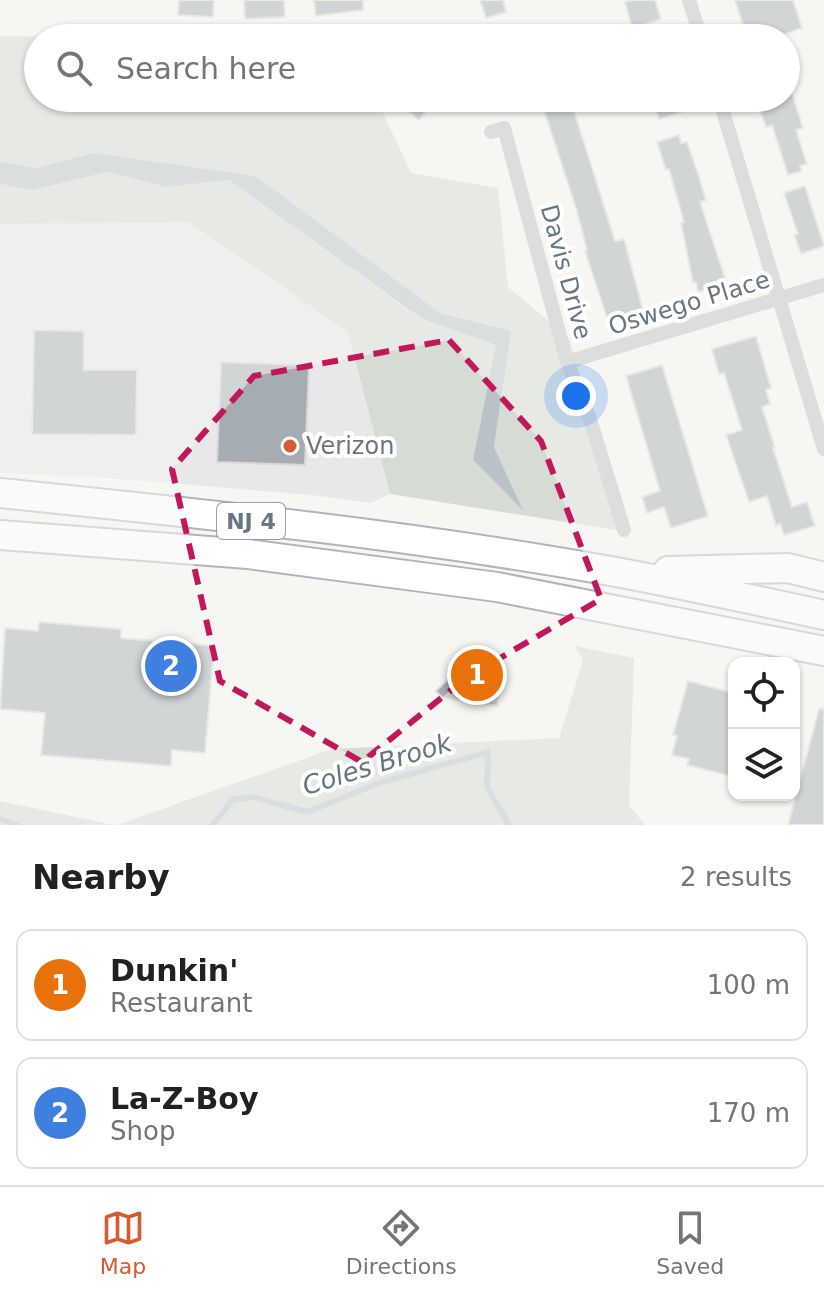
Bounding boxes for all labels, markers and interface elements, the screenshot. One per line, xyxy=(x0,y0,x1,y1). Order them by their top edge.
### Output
search box xyxy=(24,24,800,112)
icon: search xyxy=(52,46,96,90)
text: Search here xyxy=(116,51,296,86)
street label: Davis Drive xyxy=(535,202,597,342)
street label: Oswego Place xyxy=(605,265,773,341)
your location xyxy=(556,376,596,416)
place label: Verizon xyxy=(306,432,394,460)
marker: Verizon xyxy=(281,437,299,455)
road number: NJ 4 xyxy=(217,503,285,539)
pin: 2 xyxy=(145,636,197,696)
pin: 1 xyxy=(451,645,503,705)
map controls xyxy=(728,657,800,801)
button: locate xyxy=(728,657,800,729)
water label: Coles Brook xyxy=(299,727,456,801)
button: layers xyxy=(728,729,800,801)
text: Nearby xyxy=(32,857,170,897)
text: 2 results xyxy=(680,862,792,892)
text: Dunkin' xyxy=(110,953,238,988)
text: 1 xyxy=(51,970,69,1000)
text: 100 m xyxy=(707,970,790,1000)
text: Restaurant xyxy=(110,988,252,1018)
text: La-Z-Boy xyxy=(110,1081,259,1116)
text: 2 xyxy=(51,1098,69,1128)
text: 170 m xyxy=(707,1098,790,1128)
text: Shop xyxy=(110,1116,175,1146)
tab: Map xyxy=(100,1206,146,1279)
tab: Directions xyxy=(346,1206,457,1279)
tab: Saved xyxy=(656,1206,724,1279)

